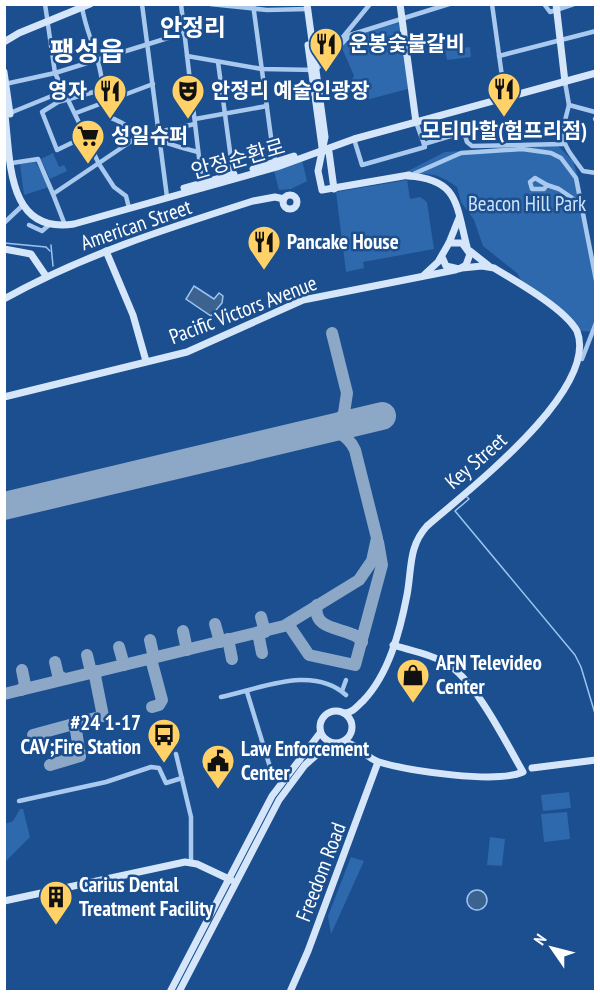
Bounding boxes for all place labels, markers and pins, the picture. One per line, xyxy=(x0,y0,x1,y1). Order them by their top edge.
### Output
restaurant icon: 운봉숯불갈비 xyxy=(308,26,344,73)
place label: 운봉숯불갈비 xyxy=(349,30,465,57)
restaurant icon: 모티마할(험프리점) xyxy=(486,71,522,118)
restaurant icon: 영자 xyxy=(92,73,128,120)
theatre icon: 안정리 예술인광장 xyxy=(170,73,206,120)
place label: 영자 xyxy=(48,77,87,104)
place label: 안정리 예술인광장 xyxy=(211,77,370,104)
place label: 모티마할(험프리점) xyxy=(421,117,587,144)
supermarket icon: 성일슈퍼 xyxy=(70,118,106,165)
place label: 성일슈퍼 xyxy=(111,122,188,149)
restaurant icon: Pancake House xyxy=(246,224,282,271)
place label: Pancake House xyxy=(287,228,399,255)
place label: AFN Televideo Center xyxy=(435,649,542,700)
shop icon: AFN Televideo Center xyxy=(395,657,431,704)
place label: #24 1-17 CAV;Fire Station xyxy=(21,709,141,760)
bus stop icon: #24 1-17 CAV;Fire Station xyxy=(146,717,182,764)
place label: Law Enforcement Center xyxy=(241,735,369,786)
public building icon: Law Enforcement Center xyxy=(200,743,236,790)
place label: Carius Dental Treatment Facility xyxy=(79,871,214,922)
building icon: Carius Dental Treatment Facility xyxy=(38,879,74,926)

